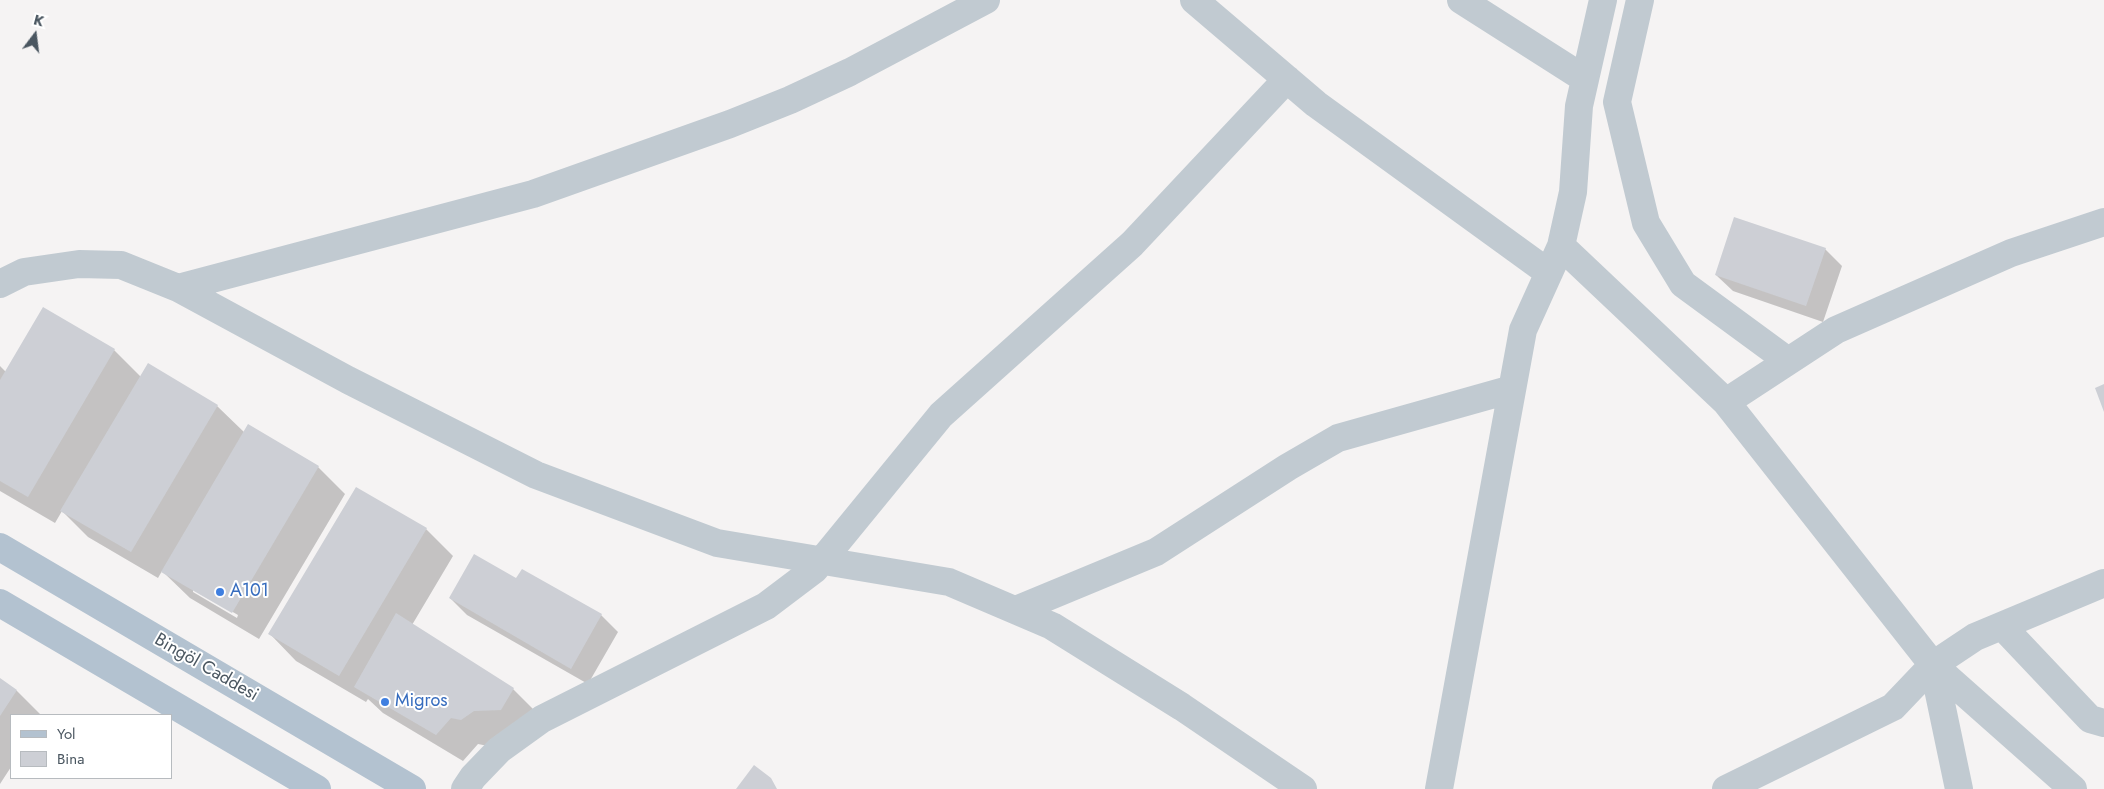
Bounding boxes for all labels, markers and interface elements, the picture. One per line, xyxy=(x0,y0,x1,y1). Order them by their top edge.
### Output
north arrow xyxy=(10,10,60,60)
text: K xyxy=(32,10,46,31)
place label: A101 xyxy=(230,581,269,603)
marker: A101 xyxy=(214,586,226,598)
street label: Bingöl Caddesi xyxy=(150,630,262,706)
place label: Migros xyxy=(395,691,448,713)
marker: Migros xyxy=(379,696,391,708)
legend xyxy=(10,714,172,779)
text: Yol xyxy=(57,723,76,745)
text: Bina xyxy=(57,748,84,770)

